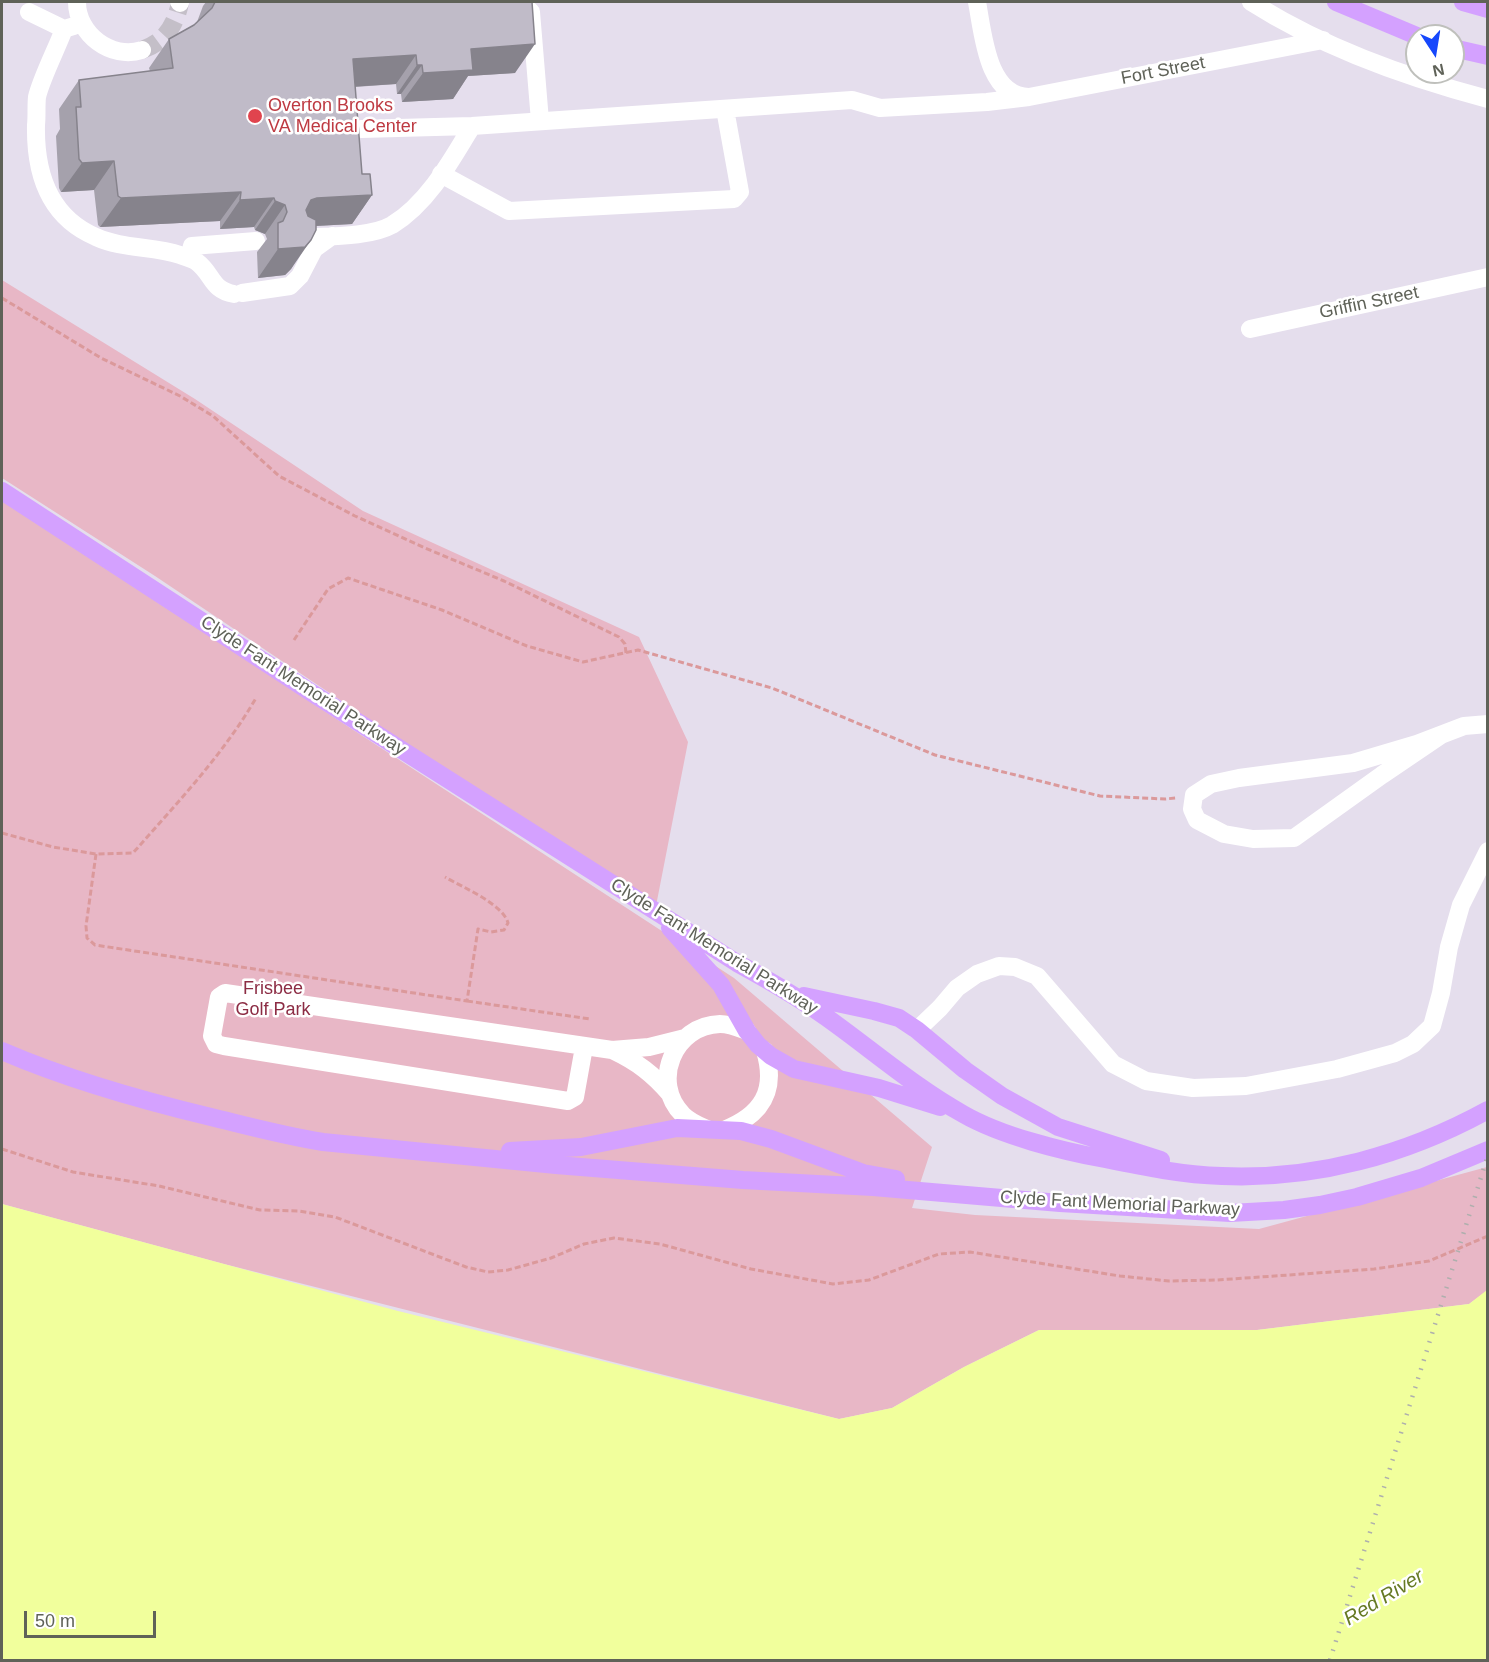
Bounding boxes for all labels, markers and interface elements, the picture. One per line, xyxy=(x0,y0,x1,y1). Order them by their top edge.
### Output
north arrow xyxy=(1405,24,1465,84)
street label: Fort Street xyxy=(1119,52,1207,90)
text: N xyxy=(1431,61,1446,80)
place label: Overton Brooks VA Medical Center xyxy=(268,95,417,138)
marker: Overton Brooks VA Medical Center xyxy=(246,107,264,125)
street label: Griffin Street xyxy=(1318,282,1420,324)
street label: Clyde Fant Memorial Parkway xyxy=(196,612,410,760)
street label: Clyde Fant Memorial Parkway xyxy=(606,874,822,1020)
park label: Frisbee Golf Park xyxy=(235,978,311,1020)
street label: Clyde Fant Memorial Parkway xyxy=(1000,1187,1240,1221)
water label: Red River xyxy=(1340,1565,1428,1631)
scale bar xyxy=(27,1599,159,1637)
text: 50 m xyxy=(35,1611,75,1631)

